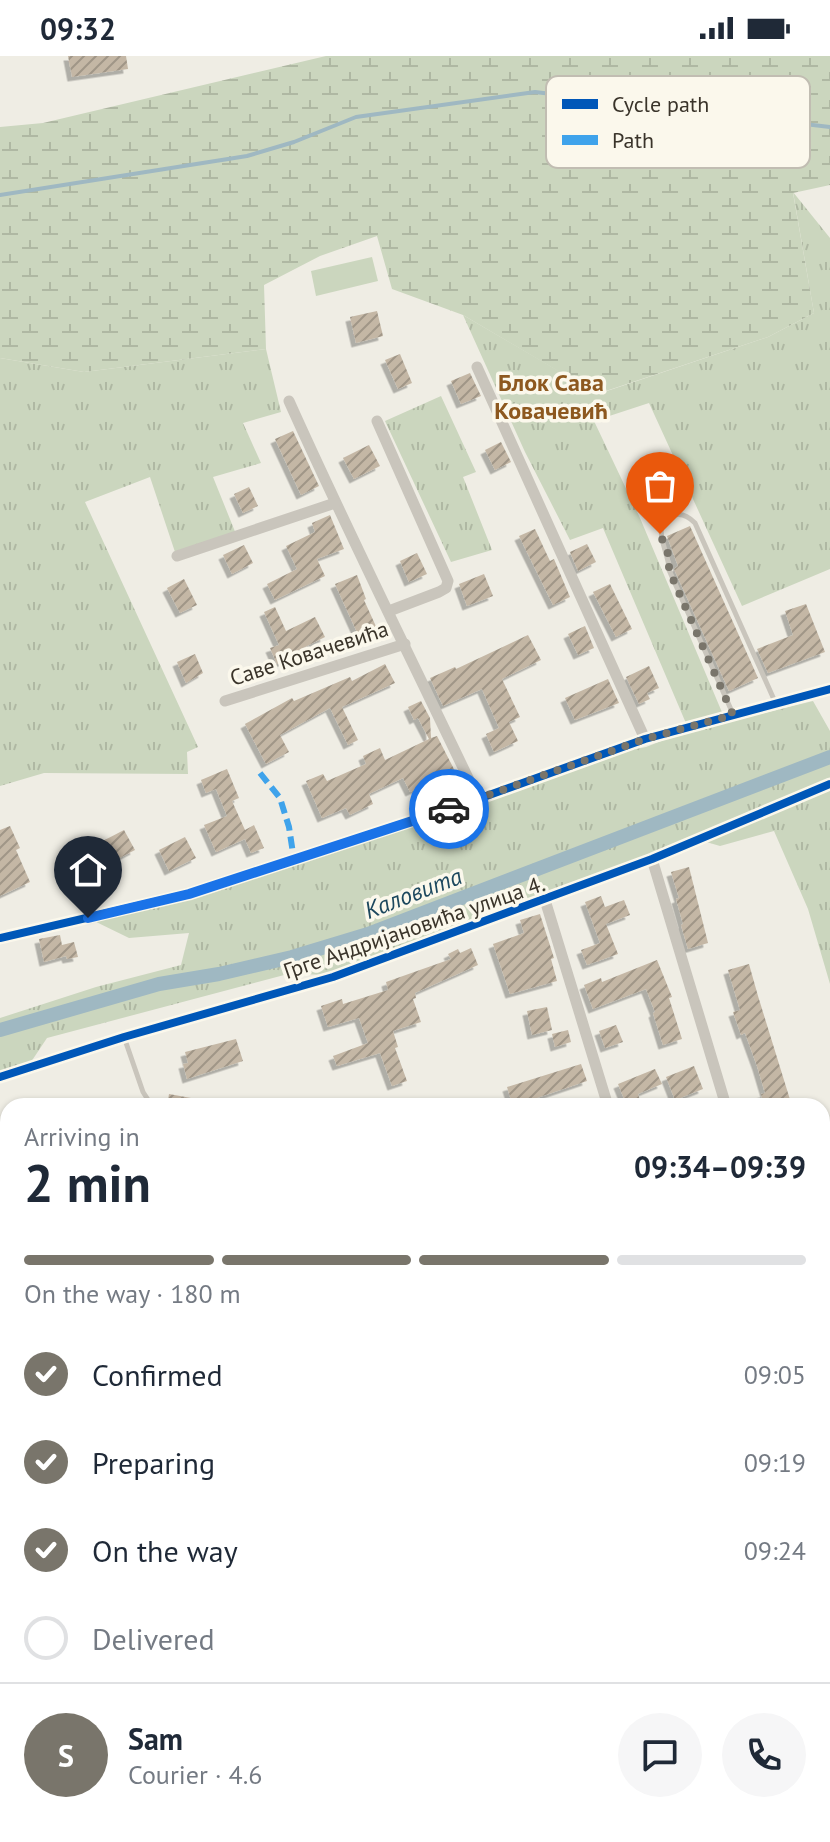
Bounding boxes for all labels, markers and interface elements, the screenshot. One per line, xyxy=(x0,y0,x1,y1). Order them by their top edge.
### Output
text: 09:32 xyxy=(40,9,116,48)
legend xyxy=(546,76,810,168)
text: Cycle path xyxy=(612,90,709,118)
text: Path xyxy=(612,126,654,154)
district label: Блок Сава Ковачевић xyxy=(494,367,608,426)
pin xyxy=(626,452,694,534)
icon: bag xyxy=(638,464,682,508)
street label: Саве Ковачевића xyxy=(226,614,392,692)
courier xyxy=(409,769,489,849)
icon: car xyxy=(427,787,471,831)
pin xyxy=(54,836,122,918)
icon: home xyxy=(66,848,110,892)
water label: Каловита xyxy=(360,860,466,926)
street label: Грге Андријановића улица 4. xyxy=(280,869,548,985)
text: Arriving in xyxy=(24,1120,140,1153)
text: 09:34–09:39 xyxy=(634,1147,806,1186)
text: 2 min xyxy=(24,1149,151,1216)
text: On the way · 180 m xyxy=(24,1277,241,1310)
icon: check xyxy=(24,1352,68,1396)
text: Confirmed xyxy=(92,1355,223,1394)
text: 09:05 xyxy=(744,1358,806,1391)
icon: check xyxy=(24,1440,68,1484)
text: Preparing xyxy=(92,1443,215,1482)
text: 09:19 xyxy=(744,1446,806,1479)
icon: check xyxy=(24,1528,68,1572)
text: On the way xyxy=(92,1531,238,1570)
text: 09:24 xyxy=(744,1534,806,1567)
text: Delivered xyxy=(92,1619,215,1658)
button: chat xyxy=(618,1713,702,1797)
button: phone xyxy=(722,1713,806,1797)
text: Sam xyxy=(128,1719,183,1758)
text: S xyxy=(58,1736,74,1775)
text: Courier · 4.6 xyxy=(128,1758,262,1791)

